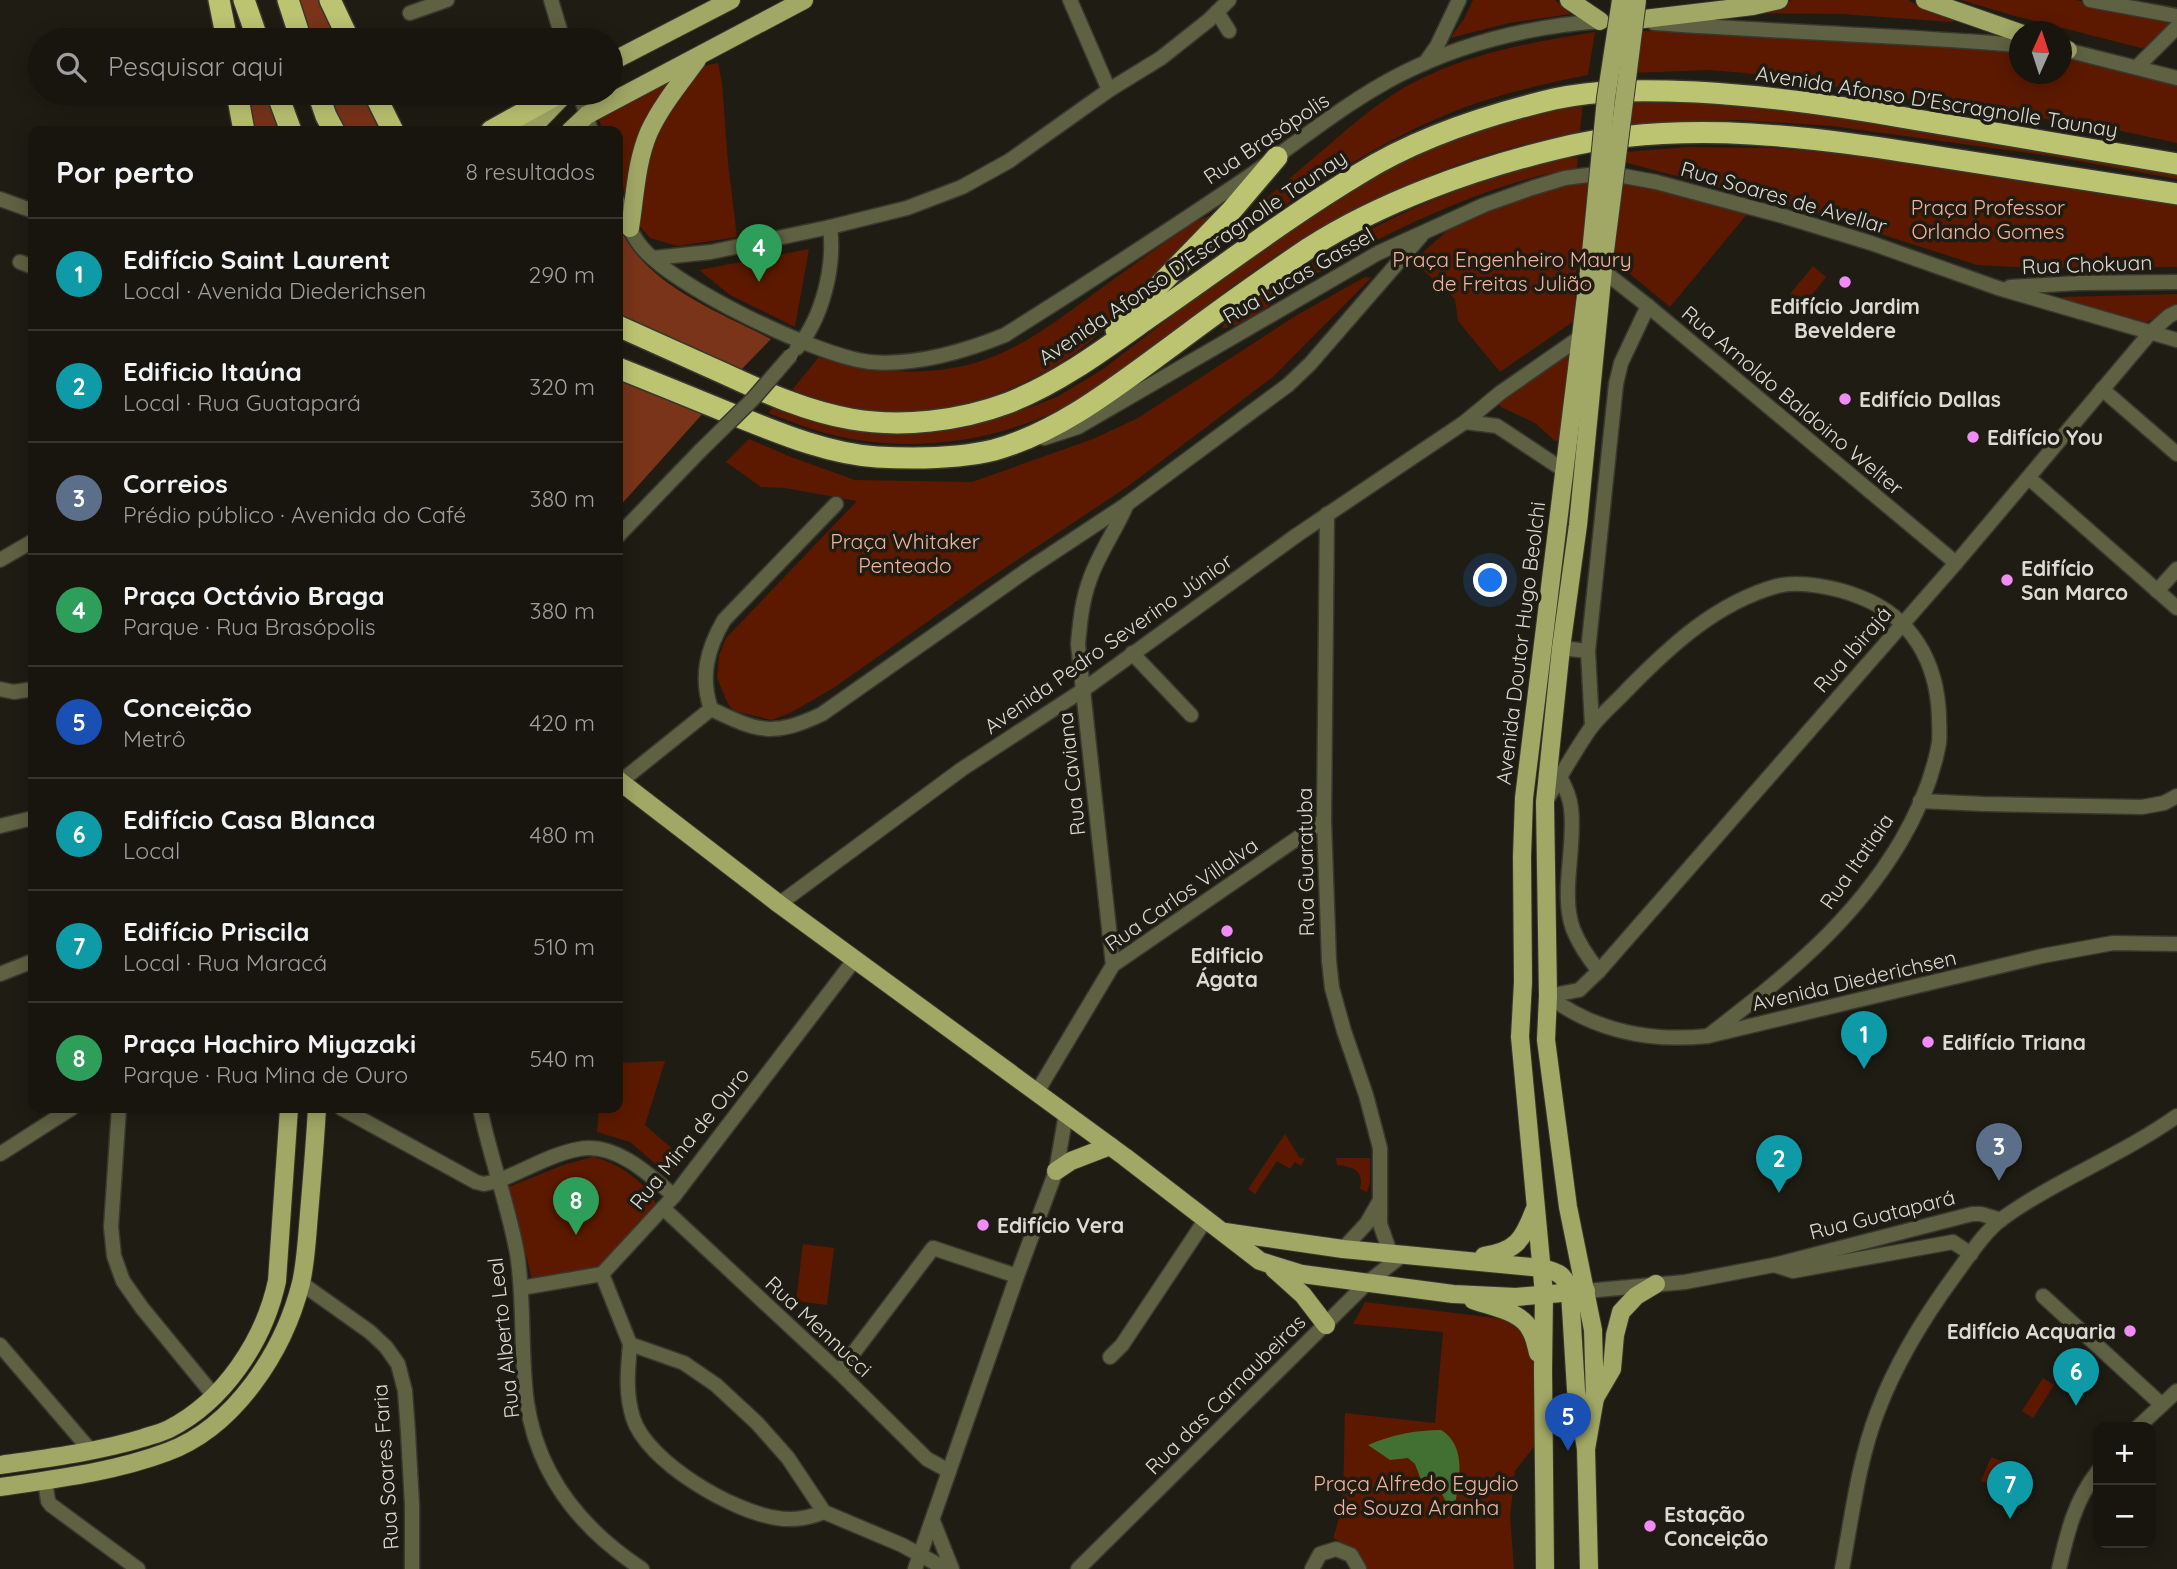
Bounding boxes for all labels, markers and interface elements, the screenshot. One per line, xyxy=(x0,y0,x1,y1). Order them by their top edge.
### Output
north arrow xyxy=(2009,21,2072,84)
search box xyxy=(28,28,623,105)
icon: search xyxy=(52,48,90,86)
text: Pesquisar aqui xyxy=(108,50,283,83)
street label: Avenida Afonso D'Escragnolle Taunay xyxy=(1754,60,2120,142)
street label: Rua Brasópolis xyxy=(1198,87,1334,189)
street label: Avenida Afonso D'Escragnolle Taunay xyxy=(1033,144,1351,370)
text: Por perto xyxy=(56,153,194,191)
street label: Rua Soares de Avellar xyxy=(1678,155,1890,239)
text: 8 resultados xyxy=(466,157,595,186)
park label: Praça Professor Orlando Gomes xyxy=(1911,194,2065,244)
street label: Rua Lucas Gassel xyxy=(1218,221,1378,329)
pin: 4 xyxy=(736,224,782,282)
text: Edifício Saint Laurent xyxy=(123,243,390,276)
park label: Praça Engenheiro Maury de Freitas Julião xyxy=(1392,246,1632,296)
street label: Rua Chokuan xyxy=(2021,249,2153,279)
text: 1 xyxy=(75,260,83,289)
text: 290 m xyxy=(528,260,595,289)
marker: Edifício Jardim Beveldere xyxy=(1837,274,1853,290)
text: Local · Avenida Diederichsen xyxy=(123,276,426,305)
place label: Edifício Jardim Beveldere xyxy=(1770,293,1920,343)
street label: Rua Arnoldo Baldoino Welter xyxy=(1677,300,1909,500)
text: Edificio Itaúna xyxy=(123,355,302,388)
text: 2 xyxy=(72,372,86,401)
text: 320 m xyxy=(529,372,595,401)
place label: Edifício Dallas xyxy=(1859,386,2001,412)
text: Local · Rua Guatapará xyxy=(123,388,361,417)
marker: Edifício Dallas xyxy=(1837,391,1853,407)
place label: Edifício You xyxy=(1987,424,2103,450)
marker: Edifício You xyxy=(1965,429,1981,445)
text: Correios xyxy=(123,467,228,500)
text: 3 xyxy=(73,484,85,513)
text: 380 m xyxy=(530,484,595,513)
text: Prédio público · Avenida do Café xyxy=(123,500,466,529)
street label: Avenida Doutor Hugo Beolchi xyxy=(1490,500,1550,786)
park label: Praça Whitaker Penteado xyxy=(830,528,980,578)
street label: Avenida Pedro Severino Júnior xyxy=(979,547,1237,739)
place label: Edifício San Marco xyxy=(2021,555,2128,605)
your location xyxy=(1473,563,1507,597)
marker: Edifício San Marco xyxy=(1999,572,2015,588)
text: Praça Octávio Braga xyxy=(123,579,385,612)
text: 4 xyxy=(72,596,86,625)
text: 380 m xyxy=(530,596,595,625)
street label: Rua Ibirajá xyxy=(1808,601,1896,697)
text: Parque · Rua Brasópolis xyxy=(123,612,375,641)
text: Conceição xyxy=(123,691,252,724)
text: 5 xyxy=(72,708,86,737)
text: 420 m xyxy=(529,708,595,737)
street label: Rua Caviana xyxy=(1052,711,1090,837)
text: Metrô xyxy=(123,724,186,753)
street label: Rua Guaratuba xyxy=(1291,787,1319,937)
text: Edifício Casa Blanca xyxy=(123,803,376,836)
street label: Rua Itatiaia xyxy=(1814,808,1898,914)
text: 6 xyxy=(73,820,85,849)
text: 480 m xyxy=(530,820,595,849)
street label: Rua Carlos Villalva xyxy=(1100,832,1262,956)
text: Local xyxy=(123,836,180,865)
text: Edifício Priscila xyxy=(123,915,310,948)
marker: Edificio Ágata xyxy=(1219,923,1235,939)
text: 7 xyxy=(73,932,85,961)
text: 510 m xyxy=(533,932,595,961)
place label: Edificio Ágata xyxy=(1190,942,1264,992)
street label: Avenida Diederichsen xyxy=(1749,944,1959,1016)
text: Local · Rua Maracá xyxy=(123,948,327,977)
pin: 1 xyxy=(1841,1011,1887,1069)
text: Praça Hachiro Miyazaki xyxy=(123,1027,416,1060)
place label: Edifício Triana xyxy=(1942,1029,2086,1055)
marker: Edifício Triana xyxy=(1920,1034,1936,1050)
text: 8 xyxy=(73,1044,85,1073)
text: 540 m xyxy=(529,1044,595,1073)
text: Parque · Rua Mina de Ouro xyxy=(123,1060,408,1089)
street label: Rua Mina de Ouro xyxy=(624,1062,754,1214)
pin: 3 xyxy=(1976,1123,2022,1181)
pin: 2 xyxy=(1756,1135,1802,1193)
pin: 8 xyxy=(553,1177,599,1235)
street label: Rua Guatapará xyxy=(1806,1183,1958,1245)
place label: Edifício Vera xyxy=(997,1212,1124,1238)
marker: Edifício Vera xyxy=(975,1217,991,1233)
street label: Rua Alberto Leal xyxy=(482,1256,524,1420)
street label: Rua Mennucci xyxy=(760,1270,878,1382)
street label: Rua das Carnaubeiras xyxy=(1139,1308,1311,1480)
place label: Edifício Acquaria xyxy=(1947,1318,2116,1344)
marker: Edifício Acquaria xyxy=(2122,1323,2138,1339)
pin: 6 xyxy=(2053,1348,2099,1406)
street label: Rua Soares Faria xyxy=(366,1383,404,1551)
pin: 5 xyxy=(1545,1393,1591,1451)
map controls xyxy=(2093,1422,2156,1548)
button: + xyxy=(2093,1422,2156,1485)
pin: 7 xyxy=(1987,1461,2033,1519)
park label: Praça Alfredo Egydio de Souza Aranha xyxy=(1313,1470,1519,1520)
button: − xyxy=(2093,1485,2156,1548)
place label: Estação Conceição xyxy=(1664,1501,1768,1551)
marker: Estação Conceição xyxy=(1642,1518,1658,1534)

